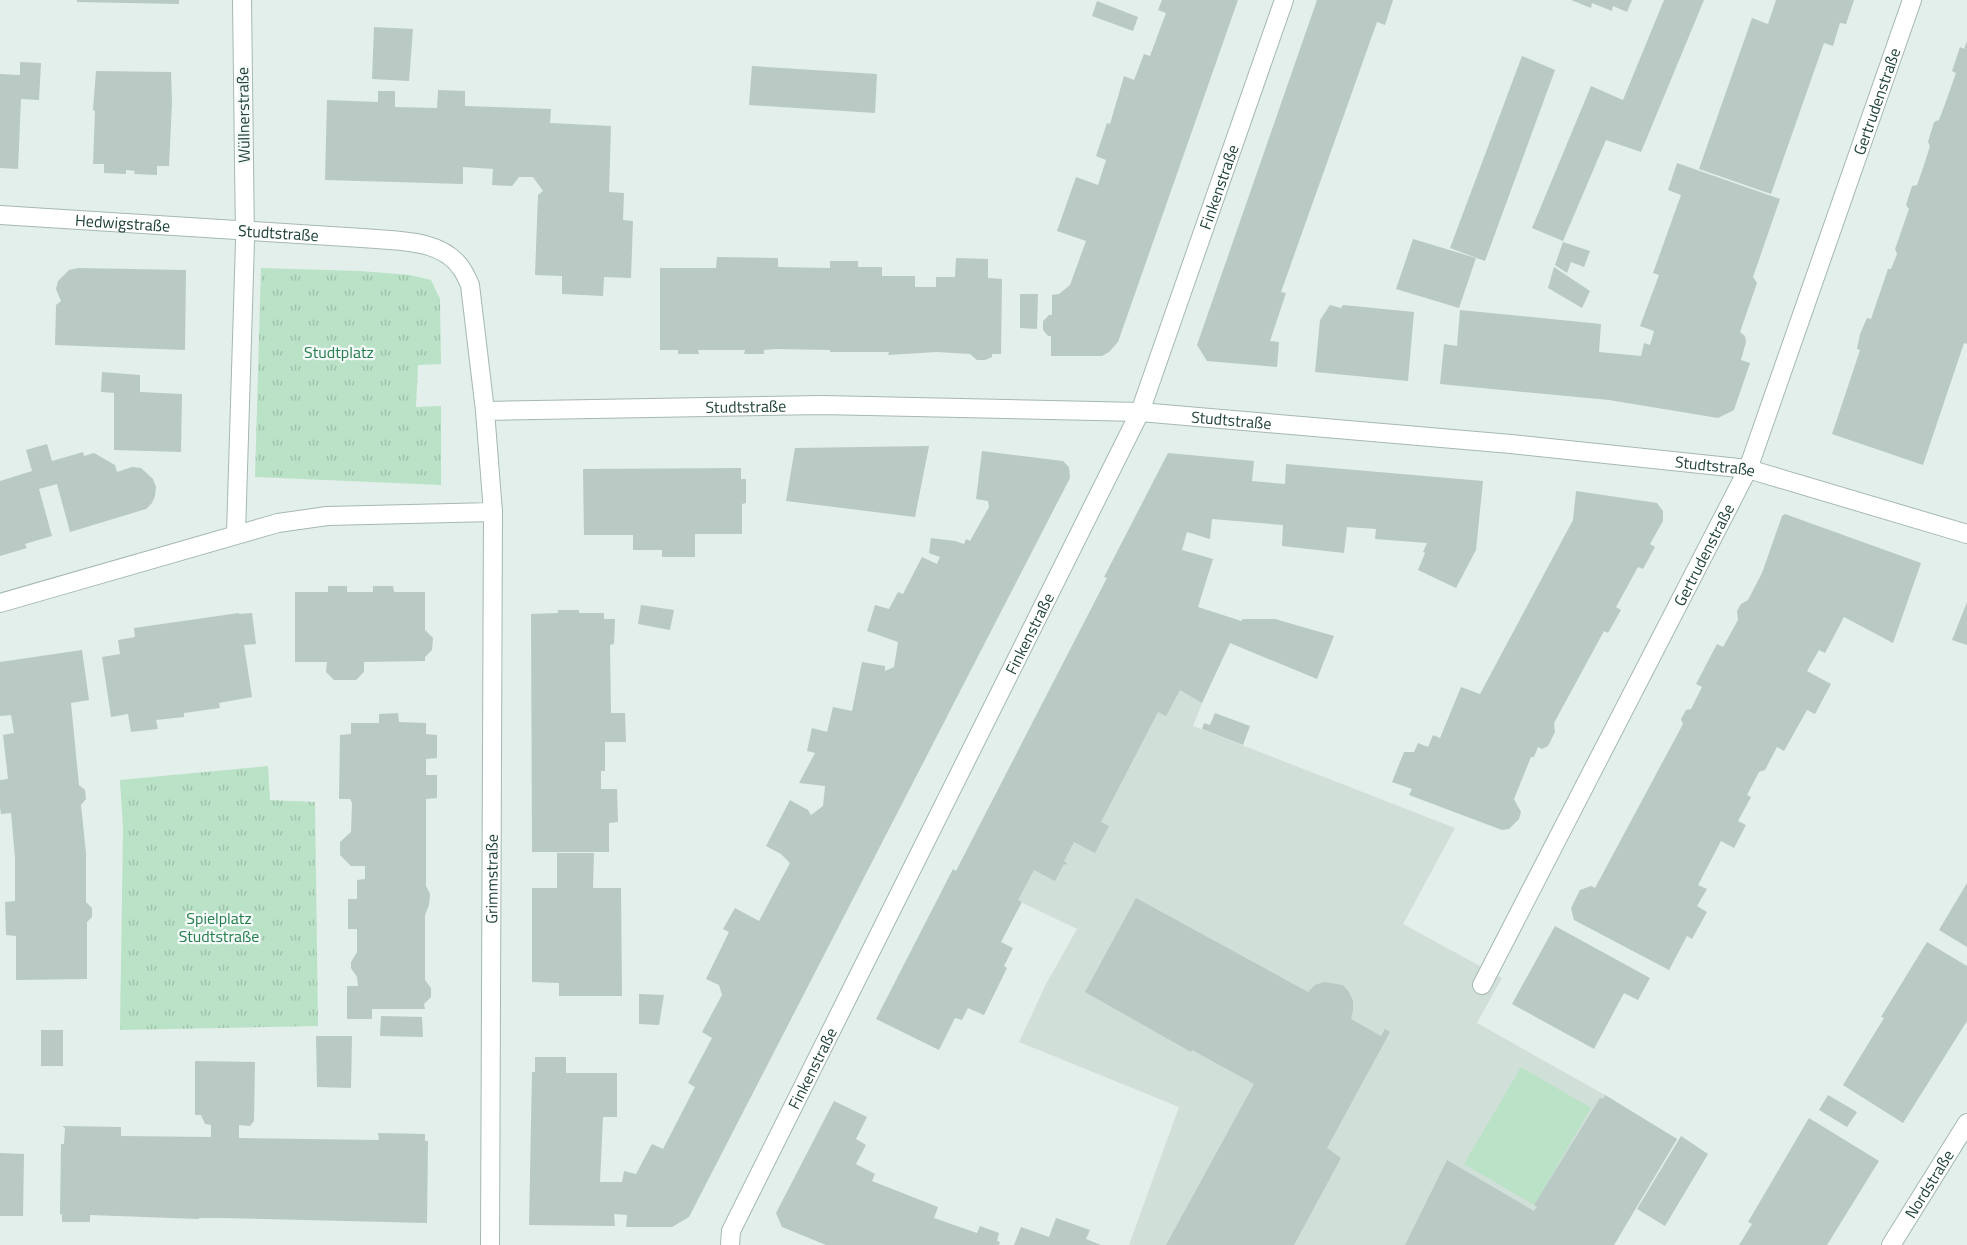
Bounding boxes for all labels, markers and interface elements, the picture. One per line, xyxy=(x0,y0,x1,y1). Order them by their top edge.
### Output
street label: Gertrudenstraße xyxy=(1847,44,1906,158)
street label: Wüllnerstraße xyxy=(230,67,256,163)
street label: Finkenstraße xyxy=(1193,141,1245,233)
street label: Hedwigstraße xyxy=(74,208,171,238)
street label: Studtstraße xyxy=(237,218,319,247)
park label: Studtplatz xyxy=(304,340,374,364)
street label: Studtstraße xyxy=(705,394,786,419)
street label: Studtstraße xyxy=(1190,404,1273,435)
street label: Studtstraße xyxy=(1674,449,1758,483)
street label: Gertrudenstraße xyxy=(1667,499,1740,610)
street label: Finkenstraße xyxy=(999,588,1060,678)
street label: Grimmstraße xyxy=(479,834,504,924)
park label: Spielplatz Studtstraße xyxy=(179,906,259,948)
street label: Finkenstraße xyxy=(782,1023,843,1113)
street label: Nordstraße xyxy=(1899,1145,1960,1223)

